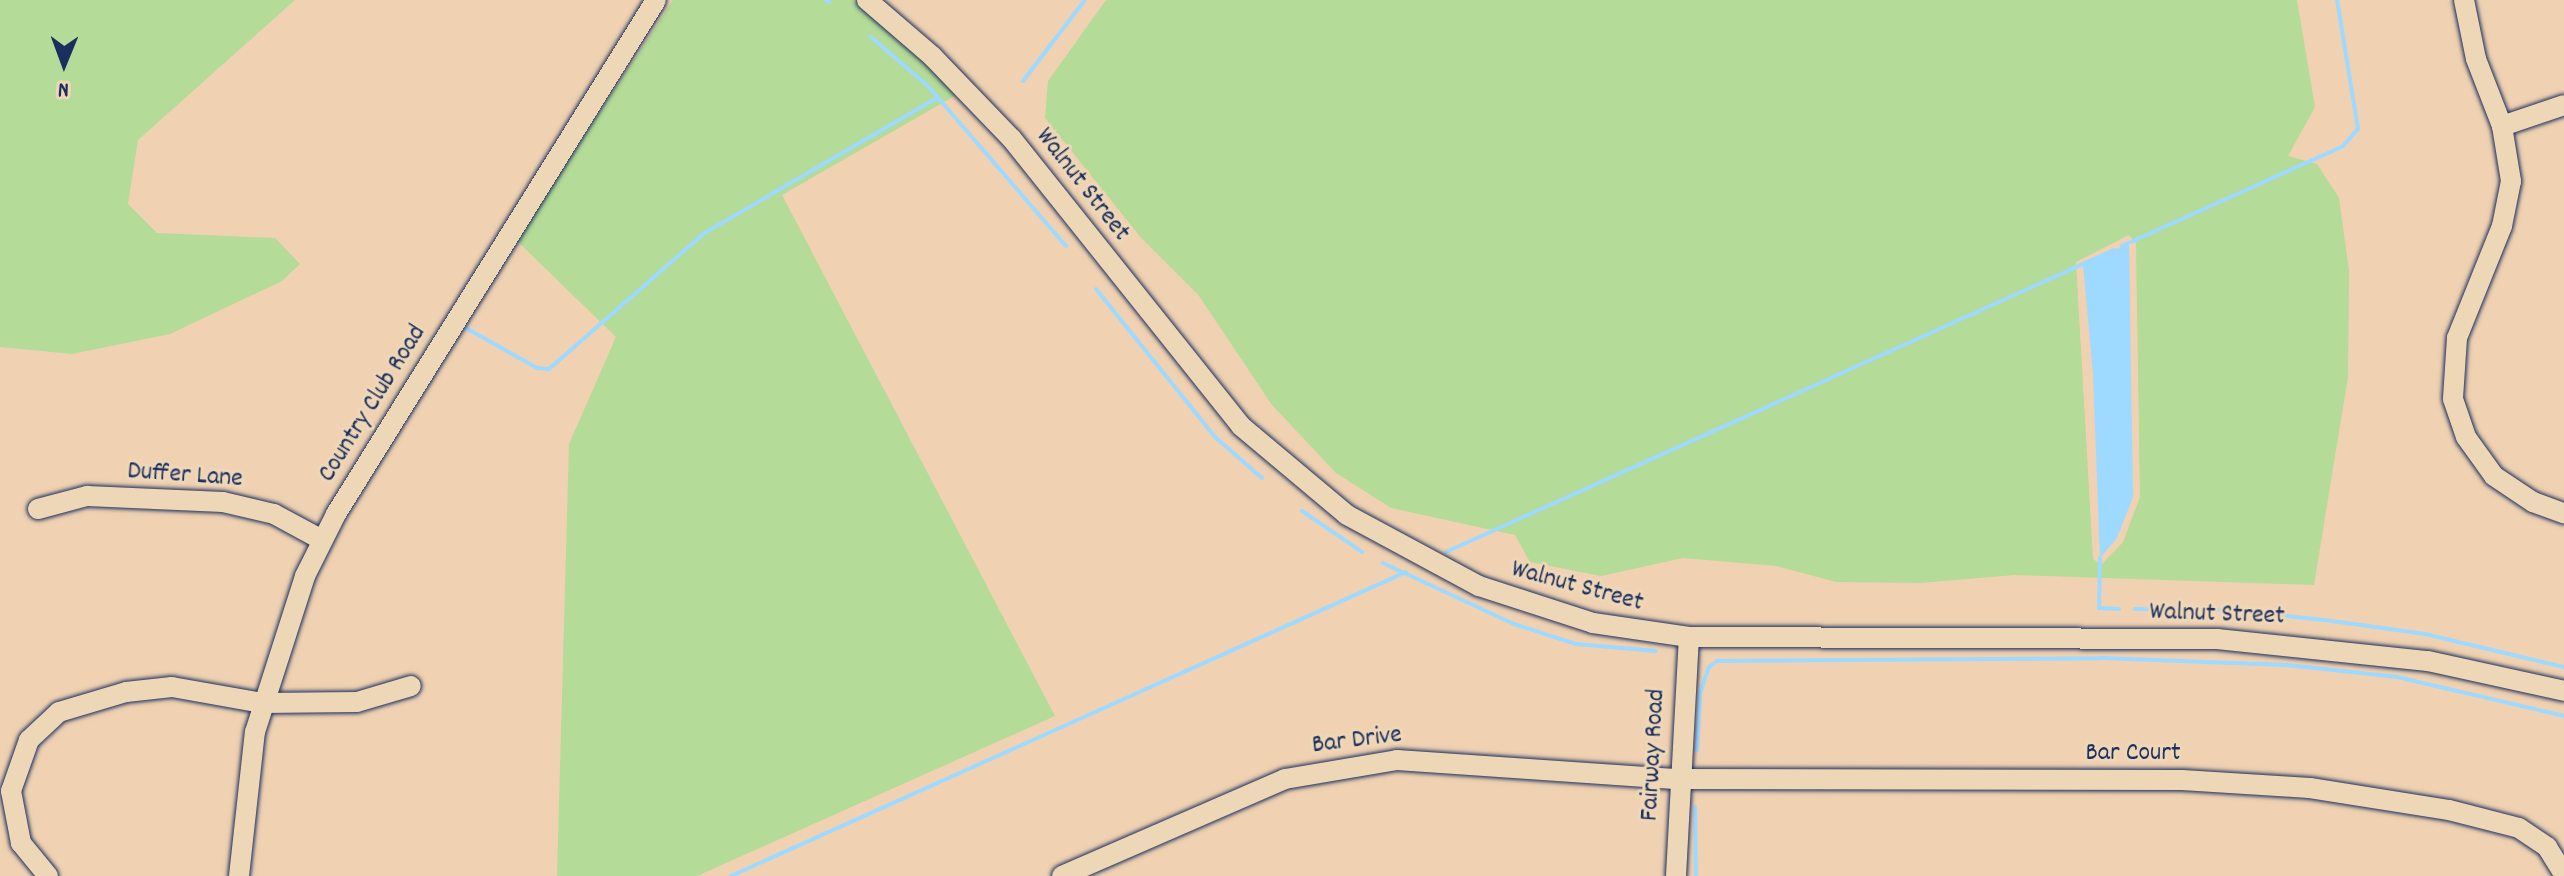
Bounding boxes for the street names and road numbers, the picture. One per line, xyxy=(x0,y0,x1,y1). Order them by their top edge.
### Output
street label: Walnut Street xyxy=(1028,122,1136,248)
street label: Country Club Road xyxy=(312,320,434,488)
street label: Duffer Lane xyxy=(126,456,244,496)
street label: Walnut Street xyxy=(1508,554,1646,620)
street label: Walnut Street xyxy=(2149,597,2285,633)
street label: Fairway Road xyxy=(1635,688,1673,822)
street label: Bar Drive xyxy=(1310,720,1404,762)
street label: Bar Court xyxy=(2086,738,2180,770)

